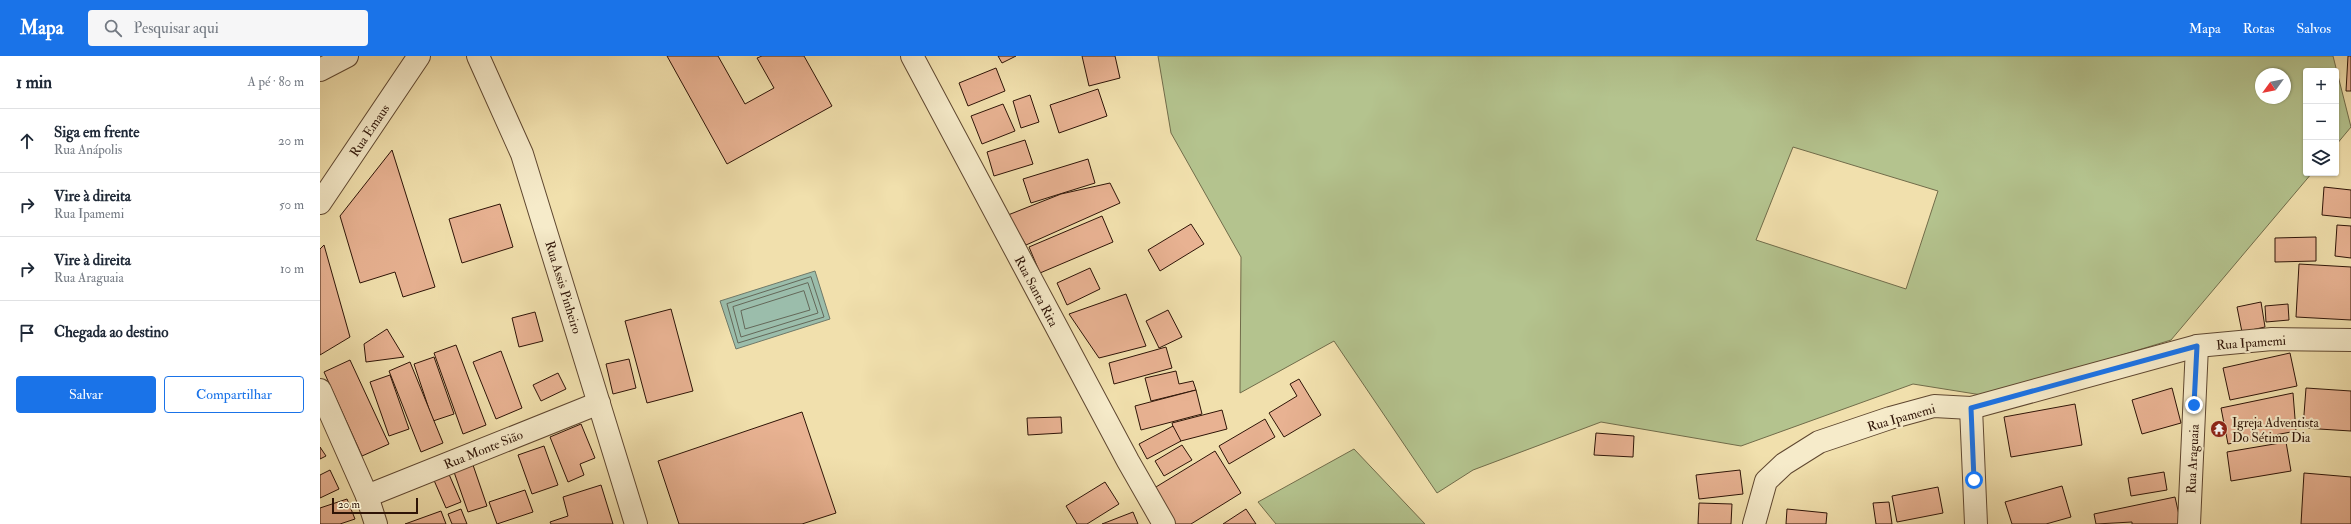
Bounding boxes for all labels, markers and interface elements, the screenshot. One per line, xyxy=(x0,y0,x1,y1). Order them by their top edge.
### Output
search box xyxy=(88,10,368,46)
text: Mapa xyxy=(20,16,64,40)
icon: search xyxy=(102,17,124,39)
text: Pesquisar aqui xyxy=(134,19,219,38)
text: Mapa xyxy=(2189,20,2221,37)
text: Rotas xyxy=(2243,20,2274,37)
text: Salvos xyxy=(2296,20,2331,37)
north arrow xyxy=(2255,68,2291,104)
map controls xyxy=(2303,68,2339,176)
button: + xyxy=(2303,68,2339,104)
text: 1 min xyxy=(16,72,52,93)
text: A pé · 80 m xyxy=(247,74,304,90)
street label: Rua Emaus xyxy=(346,101,394,160)
button: − xyxy=(2303,104,2339,140)
text: Siga em frente xyxy=(54,123,140,142)
icon: ahead xyxy=(16,130,38,152)
text: 20 m xyxy=(278,133,304,149)
button: layers xyxy=(2303,140,2339,176)
text: Rua Anápolis xyxy=(54,142,122,158)
text: Vire à direita xyxy=(54,187,131,206)
icon: right xyxy=(16,194,38,216)
text: 50 m xyxy=(279,197,304,213)
text: Rua Ipamemi xyxy=(54,206,124,222)
street label: Rua Assis Pinheiro xyxy=(541,239,585,336)
text: Vire à direita xyxy=(54,251,131,270)
street label: Rua Santa Rita xyxy=(1011,253,1062,330)
icon: right xyxy=(16,258,38,280)
text: 10 m xyxy=(280,261,304,277)
text: Rua Araguaia xyxy=(54,270,124,286)
icon: arrive xyxy=(16,322,38,344)
text: Chegada ao destino xyxy=(54,323,169,342)
street label: Rua Ipamemi xyxy=(2216,333,2287,354)
button: Salvar xyxy=(16,376,156,413)
button: Compartilhar xyxy=(164,376,304,413)
route end xyxy=(2185,396,2203,414)
street label: Rua Ipamemi xyxy=(1865,400,1938,436)
place label: Igreja Adventista Do Sétimo Dia xyxy=(2232,415,2320,446)
temple icon: Igreja Adventista Do Sétimo Dia xyxy=(2209,419,2229,439)
street label: Rua Araguaia xyxy=(2183,423,2203,494)
street label: Rua Monte Sião xyxy=(442,427,525,473)
route start xyxy=(1965,471,1983,489)
scale bar xyxy=(332,496,418,515)
text: 20 m xyxy=(338,498,360,511)

